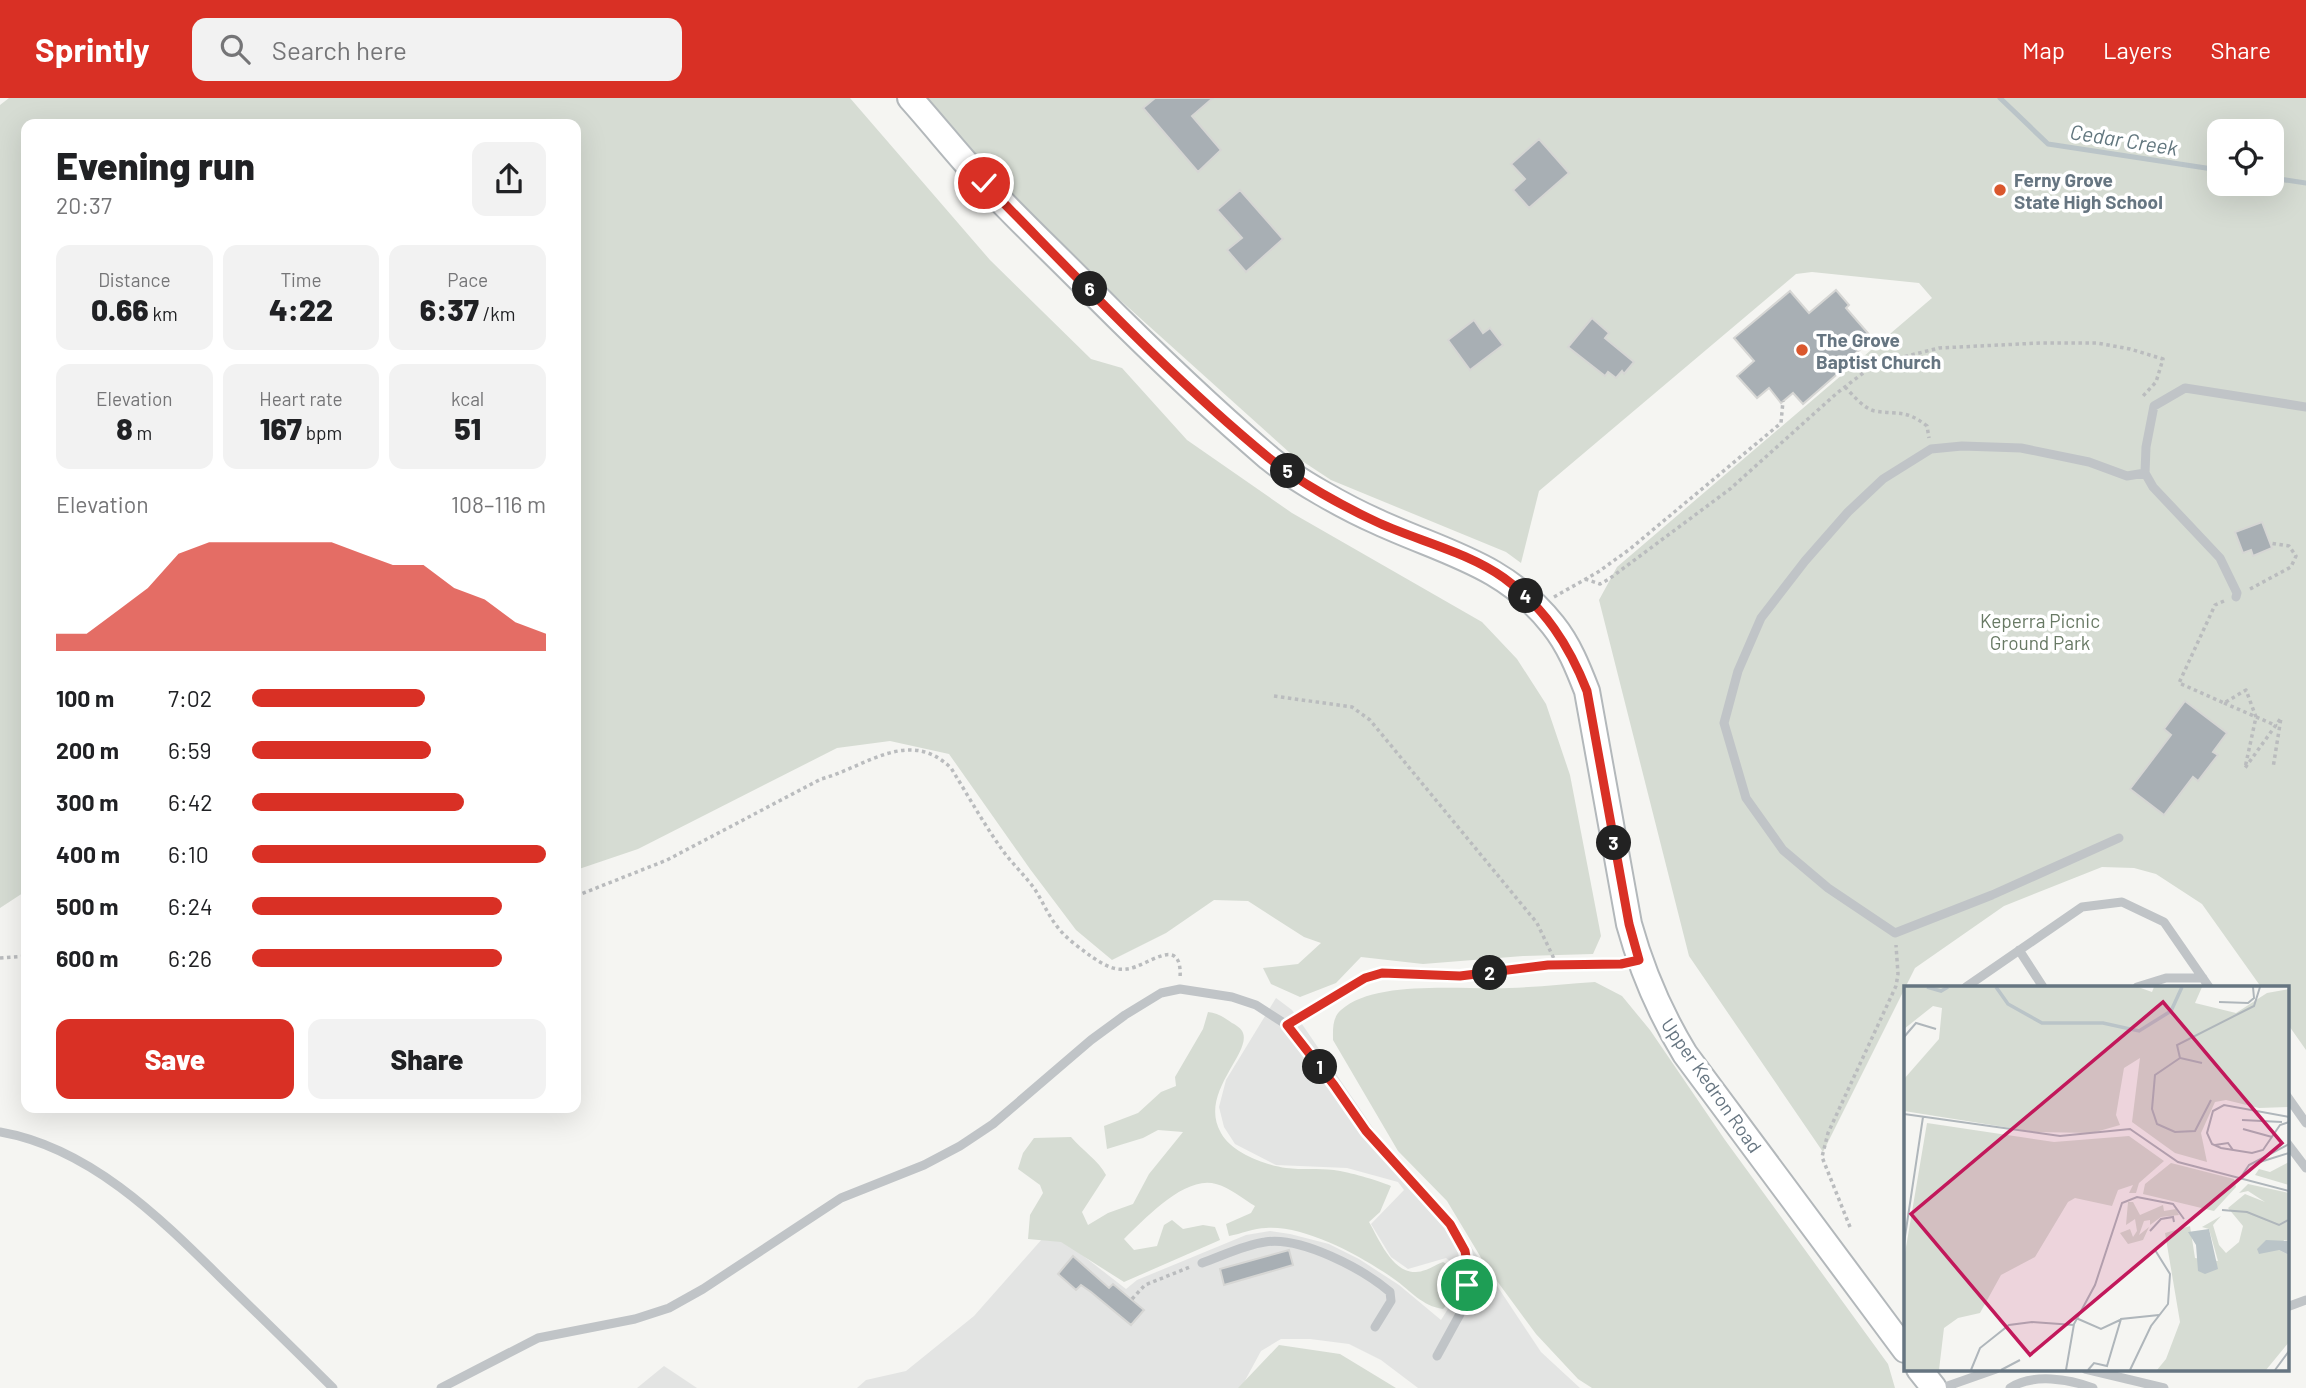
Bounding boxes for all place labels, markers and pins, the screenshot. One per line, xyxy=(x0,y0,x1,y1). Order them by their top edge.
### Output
pin xyxy=(954,153,1014,213)
place label: Ferny Grove State High School xyxy=(2014,168,2163,213)
marker: Ferny Grove State High School xyxy=(1992,182,2008,198)
pin: 6 xyxy=(1072,272,1108,306)
place label: The Grove Baptist Church xyxy=(1816,328,1941,373)
marker: The Grove Baptist Church xyxy=(1794,342,1810,358)
pin: 5 xyxy=(1270,454,1306,488)
pin: 4 xyxy=(1508,578,1544,614)
pin: 3 xyxy=(1596,826,1632,860)
pin: 2 xyxy=(1472,956,1508,990)
pin: 1 xyxy=(1302,1049,1338,1084)
pin xyxy=(1437,1255,1497,1315)

